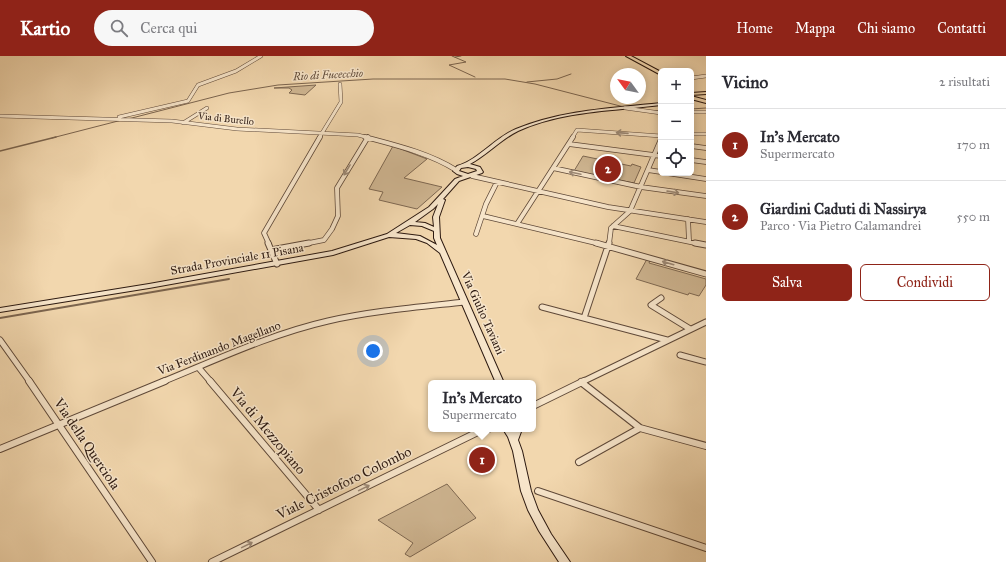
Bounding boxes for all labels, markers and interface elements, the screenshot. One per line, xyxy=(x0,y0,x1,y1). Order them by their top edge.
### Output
search box xyxy=(94,10,374,46)
text: Kartio xyxy=(20,17,70,40)
icon: search xyxy=(108,17,130,39)
text: Cerca qui xyxy=(140,19,197,37)
text: Home xyxy=(736,20,773,37)
text: Mappa xyxy=(795,20,835,37)
text: Chi siamo xyxy=(857,20,915,37)
text: Contatti xyxy=(937,20,986,37)
water label: Rio di Fucecchio xyxy=(292,67,363,83)
north arrow xyxy=(610,68,646,104)
map controls xyxy=(658,68,694,176)
button: + xyxy=(658,68,694,104)
text: Vicino xyxy=(722,72,768,93)
text: 2 risultati xyxy=(939,74,990,90)
button: − xyxy=(658,104,694,140)
street label: Via di Burello xyxy=(196,110,255,128)
text: In's Mercato xyxy=(760,128,840,146)
one-way arrow xyxy=(616,129,629,136)
text: 1 xyxy=(732,137,738,153)
text: 170 m xyxy=(957,137,990,153)
button: locate xyxy=(658,140,694,176)
text: Supermercato xyxy=(760,146,835,162)
pin: 2 xyxy=(595,154,621,184)
one-way arrow xyxy=(343,164,351,176)
one-way arrow xyxy=(569,169,582,177)
one-way arrow xyxy=(666,188,679,196)
text: Giardini Caduti di Nassirya xyxy=(760,200,926,218)
text: 2 xyxy=(732,209,738,225)
text: 550 m xyxy=(957,209,990,225)
text: Parco · Via Pietro Calamandrei xyxy=(760,218,921,234)
street label: Strada Provinciale 11 Pisana xyxy=(169,240,305,278)
one-way arrow xyxy=(662,259,675,267)
button: Salva xyxy=(722,264,852,301)
button: Condividi xyxy=(860,264,990,301)
street label: Via Giulio Taviani xyxy=(458,268,508,357)
street label: Via Ferdinando Magellano xyxy=(155,318,283,379)
your location xyxy=(363,341,383,361)
popup xyxy=(428,380,536,432)
street label: Via di Mezzopiano xyxy=(226,383,309,478)
text: In's Mercato xyxy=(442,389,522,407)
street label: Via della Querciola xyxy=(50,394,124,493)
text: Supermercato xyxy=(442,407,517,423)
street label: Viale Cristoforo Colombo xyxy=(273,443,414,524)
pin: 1 xyxy=(469,445,495,475)
one-way arrow xyxy=(358,484,370,491)
one-way arrow xyxy=(241,541,253,548)

